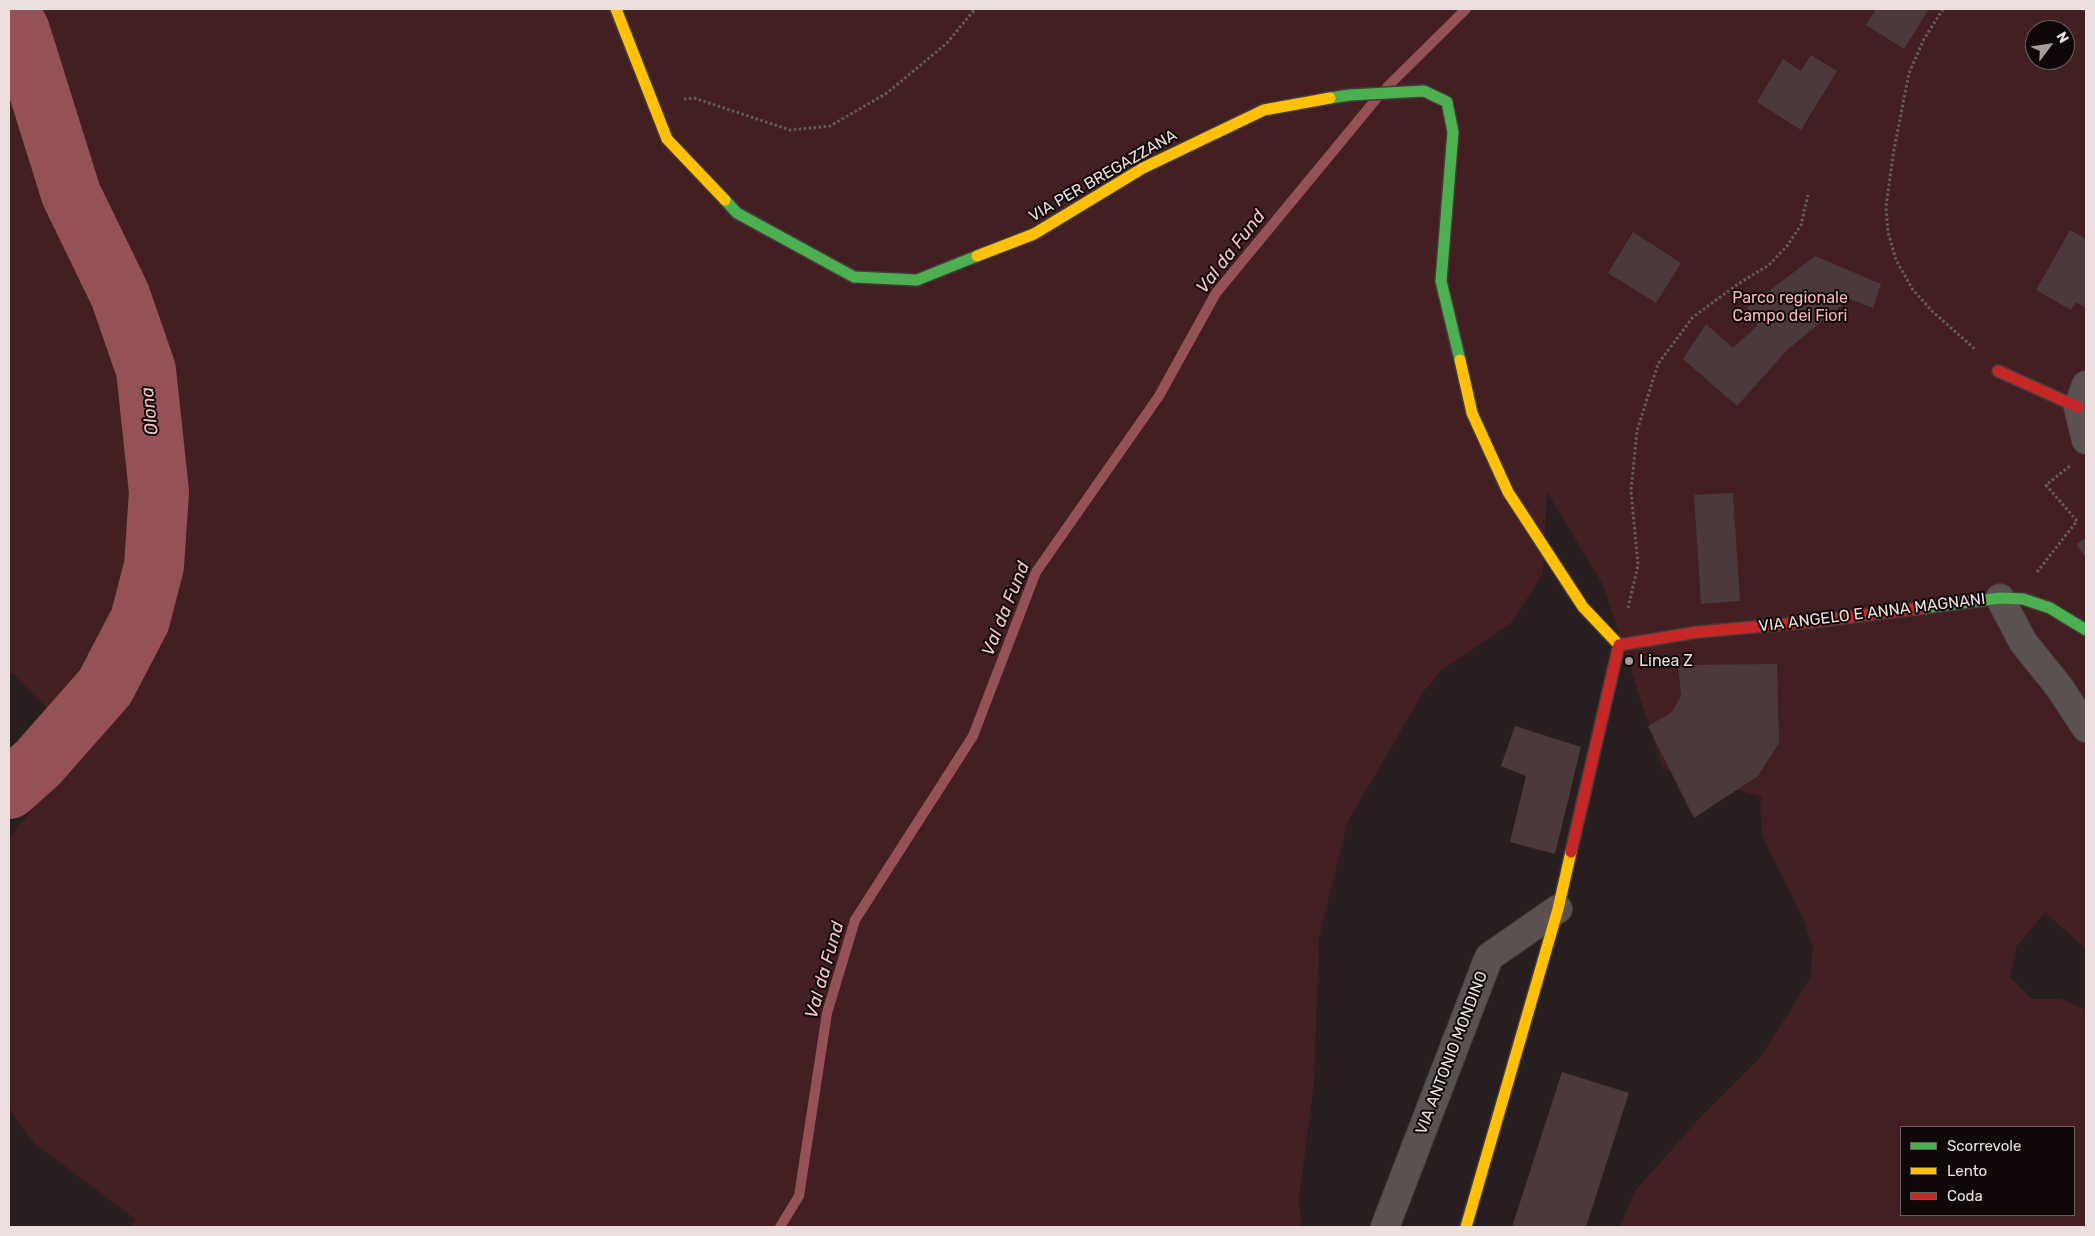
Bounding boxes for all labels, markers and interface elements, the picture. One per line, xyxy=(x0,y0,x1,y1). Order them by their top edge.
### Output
north arrow xyxy=(2025,20,2075,70)
text: N xyxy=(2053,29,2072,46)
street label: VIA PER BREGAZZANA xyxy=(1026,126,1180,226)
water label: Val da Fund xyxy=(1192,206,1270,298)
park label: Parco regionale Campo dei Fiori xyxy=(1732,288,1848,326)
water label: Olona xyxy=(137,386,163,436)
water label: Val da Fund xyxy=(977,559,1035,659)
street label: VIA ANGELO E ANNA MAGNANI xyxy=(1758,590,1986,636)
place label: Linea Z xyxy=(1639,651,1693,671)
marker: Linea Z xyxy=(1623,655,1635,667)
water label: Val da Fund xyxy=(801,919,849,1021)
street label: VIA ANTONIO MONDINO xyxy=(1412,969,1492,1137)
legend xyxy=(1900,1126,2075,1216)
text: Scorrevole xyxy=(1947,1137,2021,1155)
text: Lento xyxy=(1947,1162,1987,1180)
text: Coda xyxy=(1947,1187,1983,1205)

